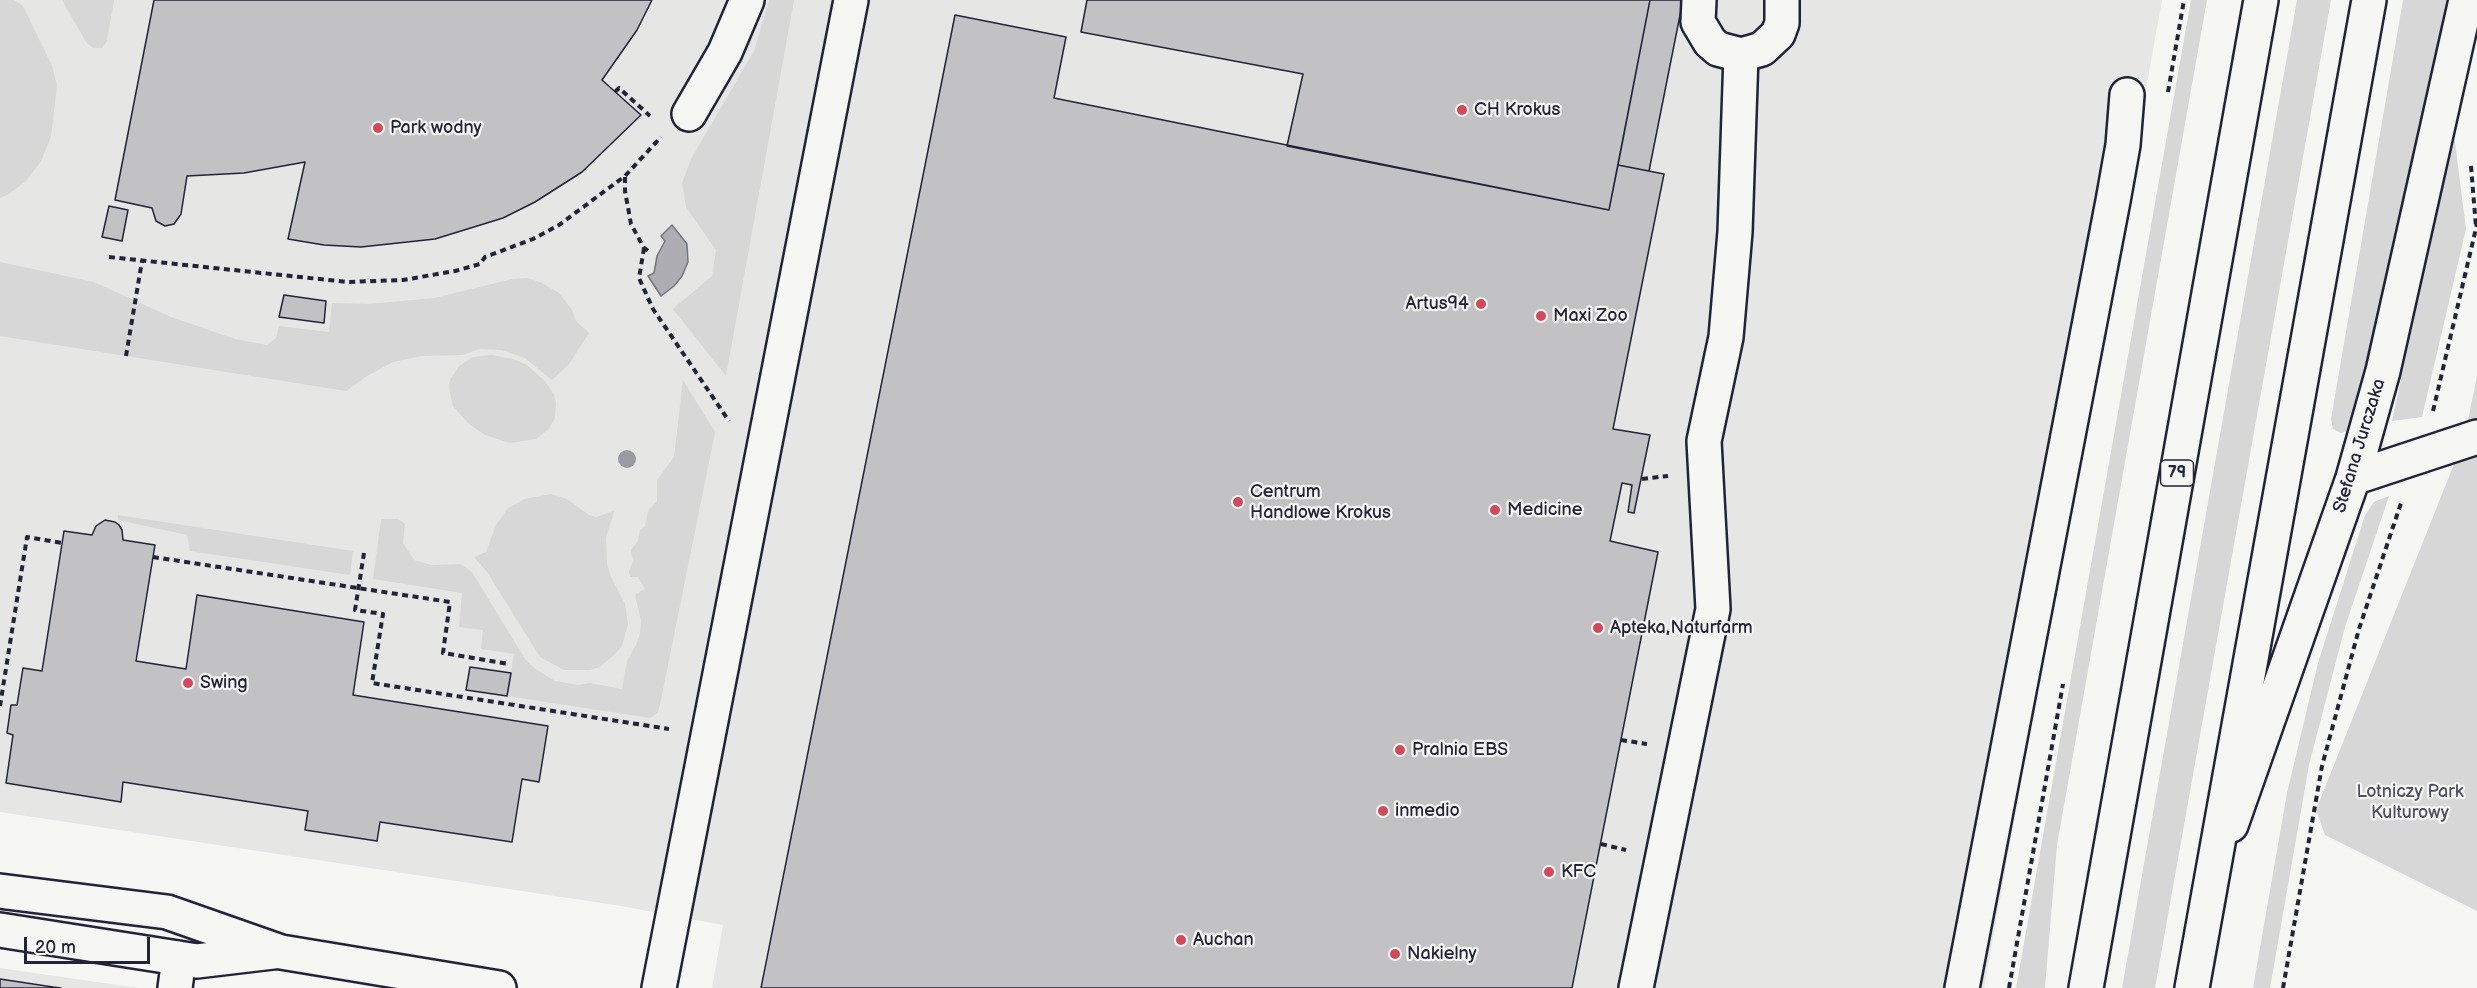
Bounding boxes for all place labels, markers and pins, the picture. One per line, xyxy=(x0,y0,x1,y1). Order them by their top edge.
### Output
place label: CH Krokus xyxy=(1474,99,1560,121)
marker: CH Krokus xyxy=(1455,103,1469,117)
place label: Park wodny xyxy=(390,117,482,139)
marker: Park wodny xyxy=(371,121,385,135)
place label: Artus94 xyxy=(1406,293,1469,315)
marker: Artus94 xyxy=(1474,297,1488,311)
place label: Maxi Zoo xyxy=(1553,305,1628,327)
marker: Maxi Zoo xyxy=(1534,309,1548,323)
place label: Centrum Handlowe Krokus xyxy=(1250,481,1391,524)
marker: Centrum Handlowe Krokus xyxy=(1231,495,1245,509)
place label: Medicine xyxy=(1507,499,1582,521)
marker: Medicine xyxy=(1488,503,1502,517)
place label: Apteka Naturfarm xyxy=(1610,617,1753,639)
marker: Apteka Naturfarm xyxy=(1591,621,1605,635)
place label: Swing xyxy=(200,672,248,694)
marker: Swing xyxy=(181,676,195,690)
place label: Pralnia EBS xyxy=(1412,739,1508,761)
marker: Pralnia EBS xyxy=(1393,743,1407,757)
place label: inmedio xyxy=(1395,800,1460,822)
marker: inmedio xyxy=(1376,804,1390,818)
place label: KFC xyxy=(1561,861,1596,883)
marker: KFC xyxy=(1542,865,1556,879)
place label: Auchan xyxy=(1193,929,1254,951)
marker: Auchan xyxy=(1174,933,1188,947)
place label: Nakielny xyxy=(1407,943,1477,965)
marker: Nakielny xyxy=(1388,947,1402,961)

